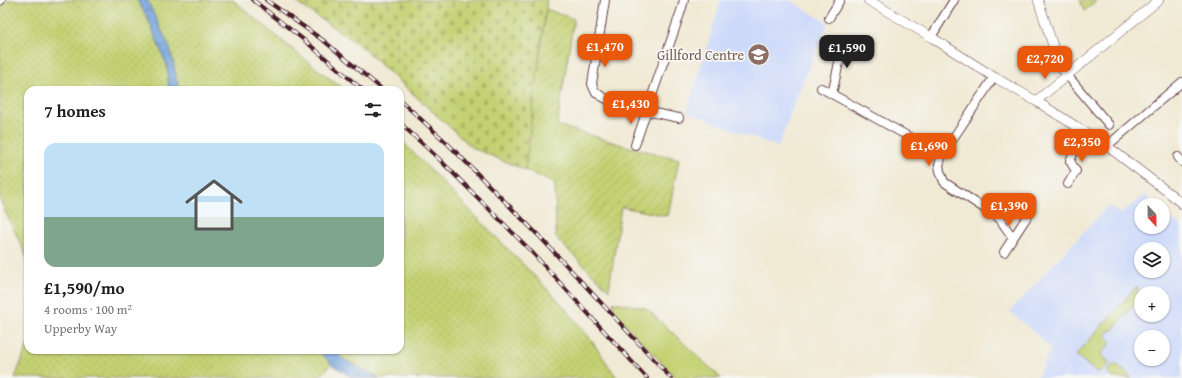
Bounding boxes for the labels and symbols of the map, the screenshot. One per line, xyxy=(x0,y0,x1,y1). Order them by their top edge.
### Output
pin: £1,470 xyxy=(572,34,638,68)
pin: £1,590 xyxy=(814,35,880,69)
school or university icon: Gillford Centre xyxy=(746,42,772,68)
place label: Gillford Centre xyxy=(657,45,744,65)
pin: £2,720 xyxy=(1012,46,1078,80)
pin: £1,430 xyxy=(598,91,664,125)
pin: £2,350 xyxy=(1049,129,1115,163)
pin: £1,690 xyxy=(896,133,962,167)
pin: £1,390 xyxy=(976,193,1042,227)
north arrow xyxy=(1134,198,1170,234)

